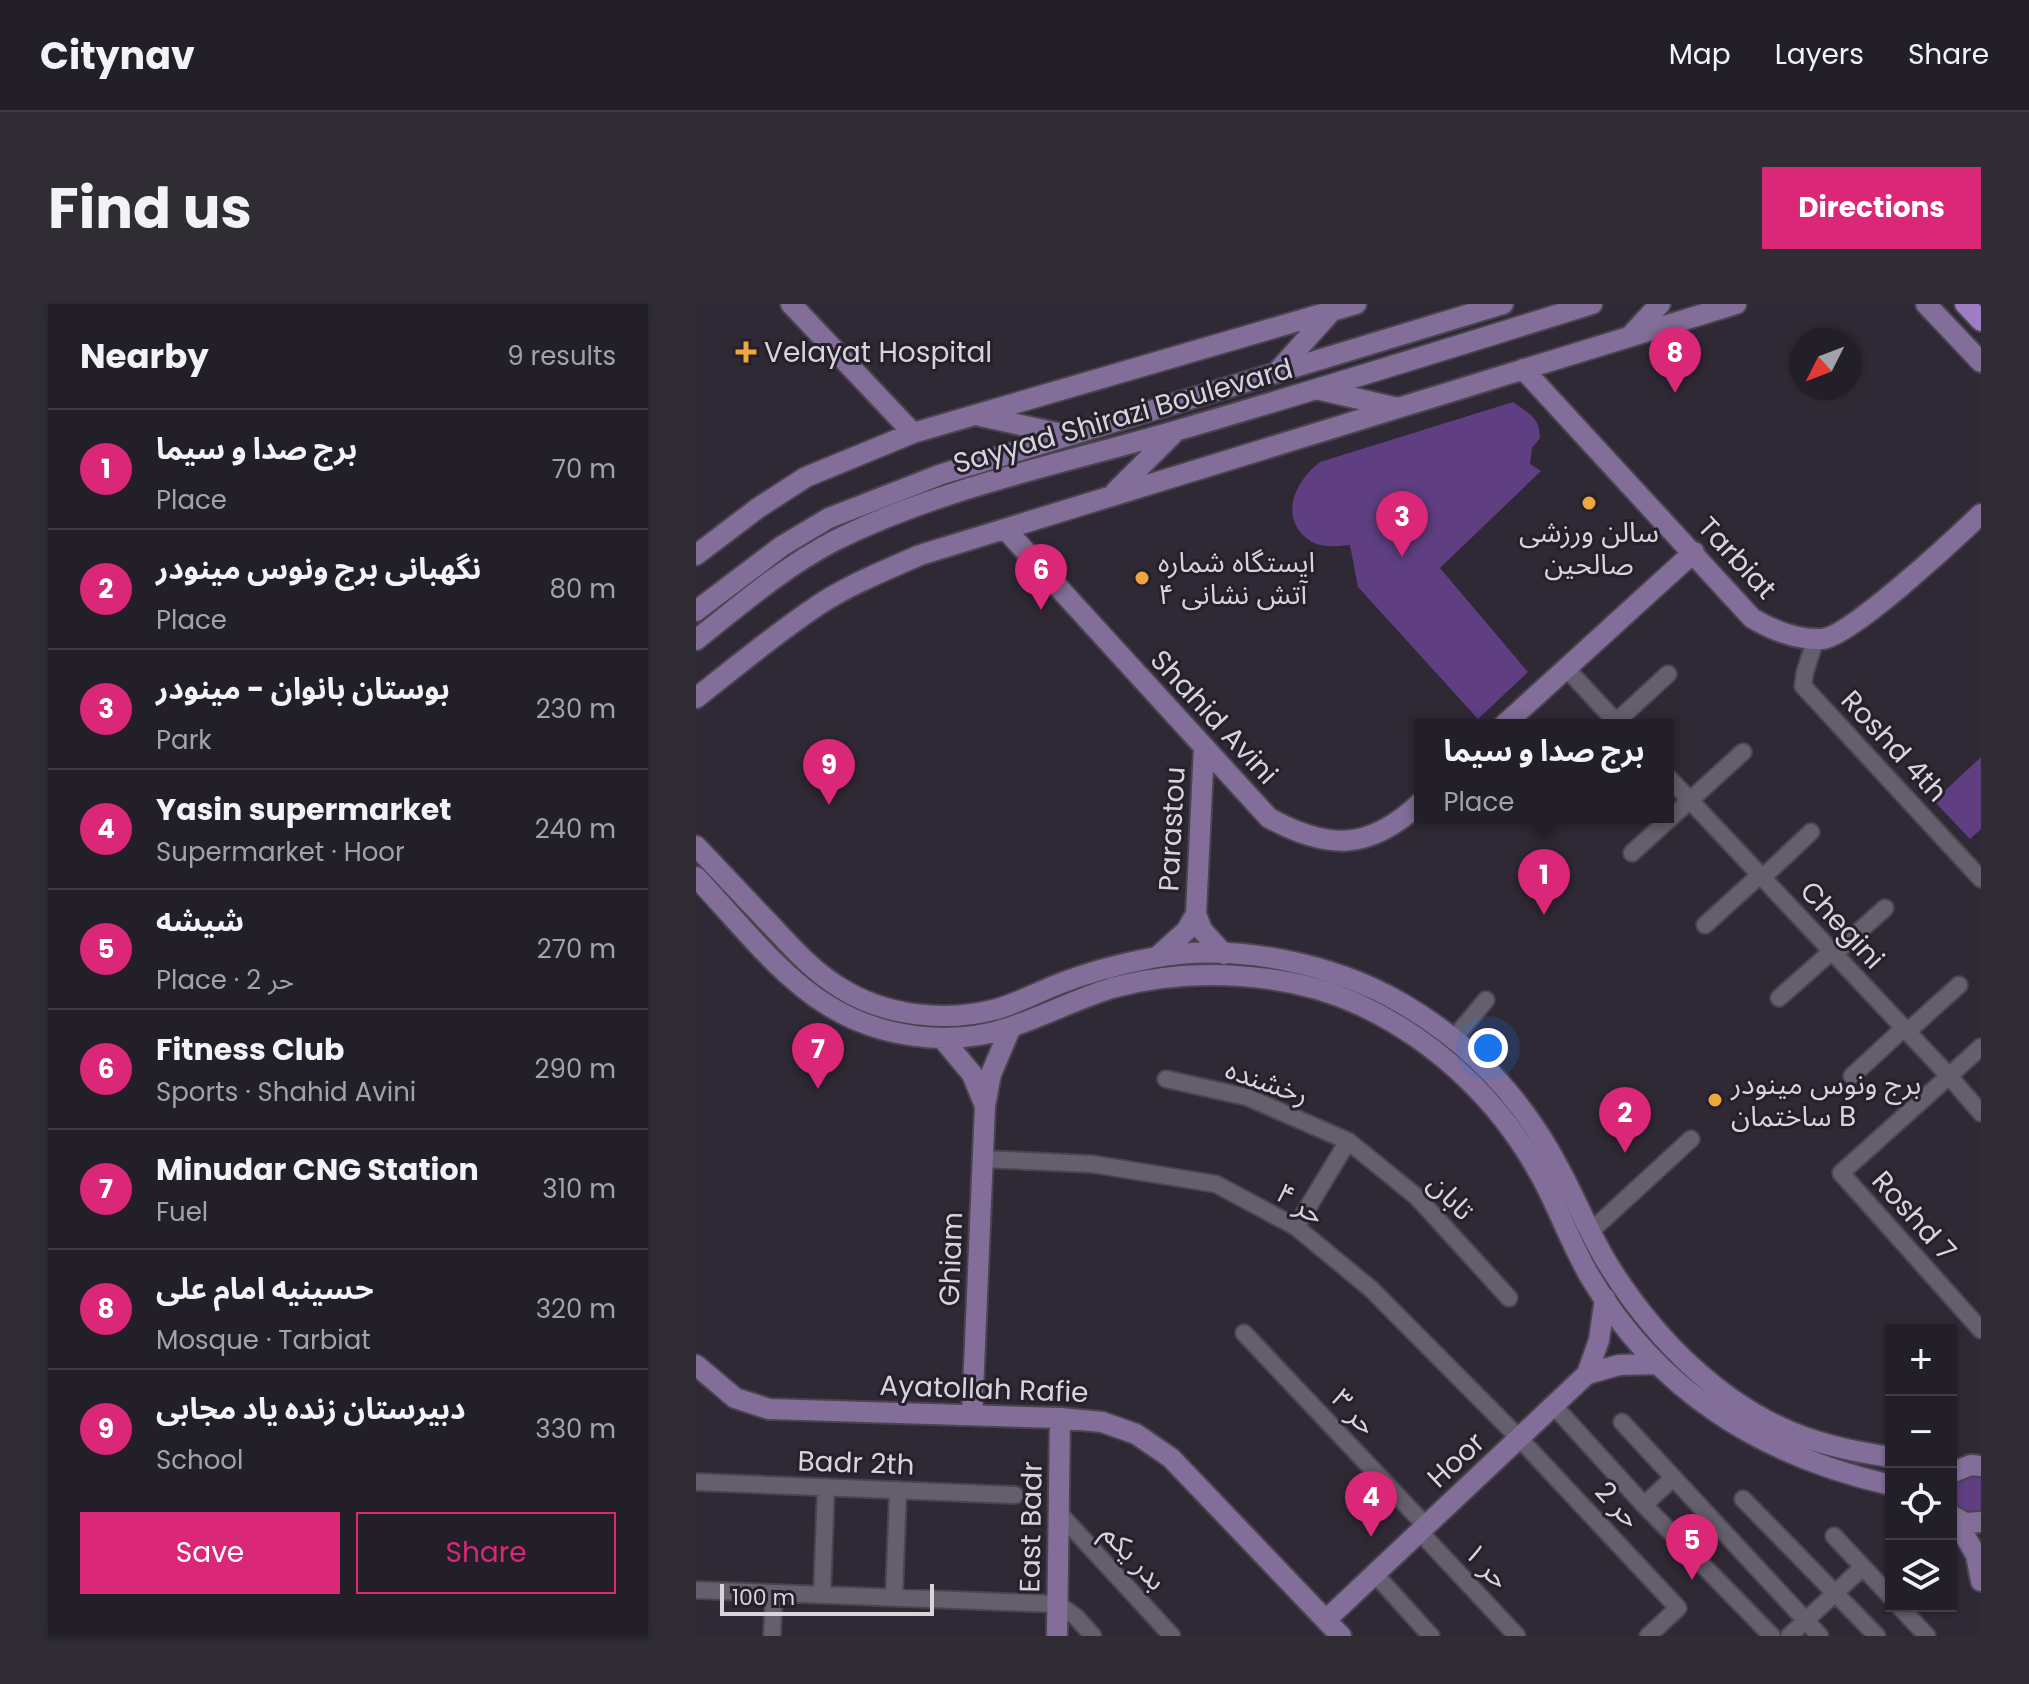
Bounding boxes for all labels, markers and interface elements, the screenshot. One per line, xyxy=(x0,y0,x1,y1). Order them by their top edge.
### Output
text: Citynav xyxy=(40,29,195,82)
text: Map xyxy=(1669,35,1731,74)
text: Layers xyxy=(1775,35,1864,74)
text: Share xyxy=(1908,35,1989,74)
button: Directions xyxy=(1762,167,1981,249)
text: Find us xyxy=(48,169,252,248)
pin: 8 xyxy=(1649,327,1701,393)
north arrow xyxy=(1789,328,1861,400)
text: Nearby xyxy=(80,332,209,380)
place label: Velayat Hospital xyxy=(764,333,992,372)
text: 9 results xyxy=(507,338,616,374)
marker: Velayat Hospital xyxy=(735,341,757,363)
street label: Sayyad Shirazi Boulevard xyxy=(949,349,1297,483)
text: برج صدا و سیما xyxy=(156,427,357,470)
text: 1 xyxy=(101,451,111,487)
text: 70 m xyxy=(552,451,616,487)
text: Place xyxy=(156,482,227,518)
pin: 3 xyxy=(1376,491,1428,557)
marker: سالن ورزشی صالحین xyxy=(1580,494,1598,512)
street label: Tarbiat xyxy=(1689,508,1785,608)
place label: سالن ورزشی صالحین xyxy=(1519,513,1659,584)
place label: ایستگاه شماره ۴ آتش نشانی xyxy=(1158,543,1315,614)
pin: 6 xyxy=(1015,544,1067,610)
text: نگهبانی برج ونوس مینودر xyxy=(156,547,481,590)
marker: ایستگاه شماره ۴ آتش نشانی xyxy=(1133,569,1151,587)
text: 2 xyxy=(99,571,113,607)
text: 80 m xyxy=(550,571,616,607)
text: Place xyxy=(156,602,227,638)
street label: Shahid Avini xyxy=(1142,641,1286,793)
text: بوستان بانوان - مینودر xyxy=(156,667,450,710)
street label: Roshd 4th xyxy=(1832,682,1956,810)
text: 3 xyxy=(98,691,114,727)
text: 230 m xyxy=(536,691,616,727)
popup xyxy=(1414,719,1674,823)
text: Park xyxy=(156,722,212,758)
text: برج صدا و سیما xyxy=(1443,729,1645,772)
pin: 9 xyxy=(803,739,855,805)
street label: Parastou xyxy=(1149,765,1195,893)
text: Place xyxy=(1443,784,1514,820)
text: Yasin supermarket xyxy=(156,788,452,831)
text: 4 xyxy=(97,811,115,847)
text: 240 m xyxy=(535,811,616,847)
text: Supermarket · Hoor xyxy=(156,834,405,870)
pin: 1 xyxy=(1518,849,1570,915)
street label: Chegini xyxy=(1791,872,1893,978)
text: شیشه xyxy=(156,899,244,942)
text: 5 xyxy=(98,931,114,967)
text: 270 m xyxy=(537,931,616,967)
text: Place · حر 2 xyxy=(156,962,294,998)
pin: 7 xyxy=(792,1023,844,1089)
text: Fitness Club xyxy=(156,1028,344,1071)
your location xyxy=(1468,1028,1508,1068)
street label: رخشنده xyxy=(1220,1050,1314,1114)
text: 6 xyxy=(98,1051,114,1087)
text: 290 m xyxy=(535,1051,616,1087)
place label: برج ونوس مینودر ساختمان B xyxy=(1730,1065,1921,1136)
text: Sports · Shahid Avini xyxy=(156,1074,416,1110)
pin: 2 xyxy=(1599,1087,1651,1153)
marker: برج ونوس مینودر ساختمان B xyxy=(1706,1091,1724,1109)
text: Minudar CNG Station xyxy=(156,1148,479,1191)
street label: Roshd 7 xyxy=(1863,1162,1965,1270)
street label: تابان xyxy=(1419,1165,1483,1229)
text: 7 xyxy=(99,1171,113,1207)
text: 310 m xyxy=(542,1171,616,1207)
street label: حر ۴ xyxy=(1268,1174,1332,1234)
text: Fuel xyxy=(156,1194,208,1230)
street label: Ghiam xyxy=(930,1211,972,1307)
text: حسینیه امام علی xyxy=(156,1267,374,1310)
text: 8 xyxy=(98,1291,114,1327)
text: 320 m xyxy=(536,1291,616,1327)
text: Mosque · Tarbiat xyxy=(156,1322,371,1358)
map controls xyxy=(1885,1324,1957,1612)
button: + xyxy=(1885,1324,1957,1396)
street label: Ayatollah Rafie xyxy=(879,1366,1089,1412)
street label: حر ۳ xyxy=(1322,1380,1386,1444)
text: دبیرستان زنده یاد مجابی xyxy=(156,1387,466,1430)
button: − xyxy=(1885,1396,1957,1468)
text: 9 xyxy=(98,1411,114,1447)
text: 330 m xyxy=(535,1411,616,1447)
street label: Hoor xyxy=(1419,1423,1493,1497)
street label: Badr 2th xyxy=(797,1441,915,1485)
text: School xyxy=(156,1442,243,1478)
street label: East Badr xyxy=(1010,1461,1052,1593)
button: locate xyxy=(1885,1468,1957,1540)
pin: 4 xyxy=(1345,1471,1397,1537)
street label: حر 2 xyxy=(1586,1473,1650,1537)
button: Save xyxy=(80,1512,340,1594)
button: Share xyxy=(356,1512,616,1594)
pin: 5 xyxy=(1666,1514,1718,1580)
street label: بدر یکم xyxy=(1092,1515,1175,1600)
street label: حر ۱ xyxy=(1455,1534,1519,1598)
button: layers xyxy=(1885,1540,1957,1612)
scale bar xyxy=(720,1580,934,1616)
text: 100 m xyxy=(732,1582,795,1613)

